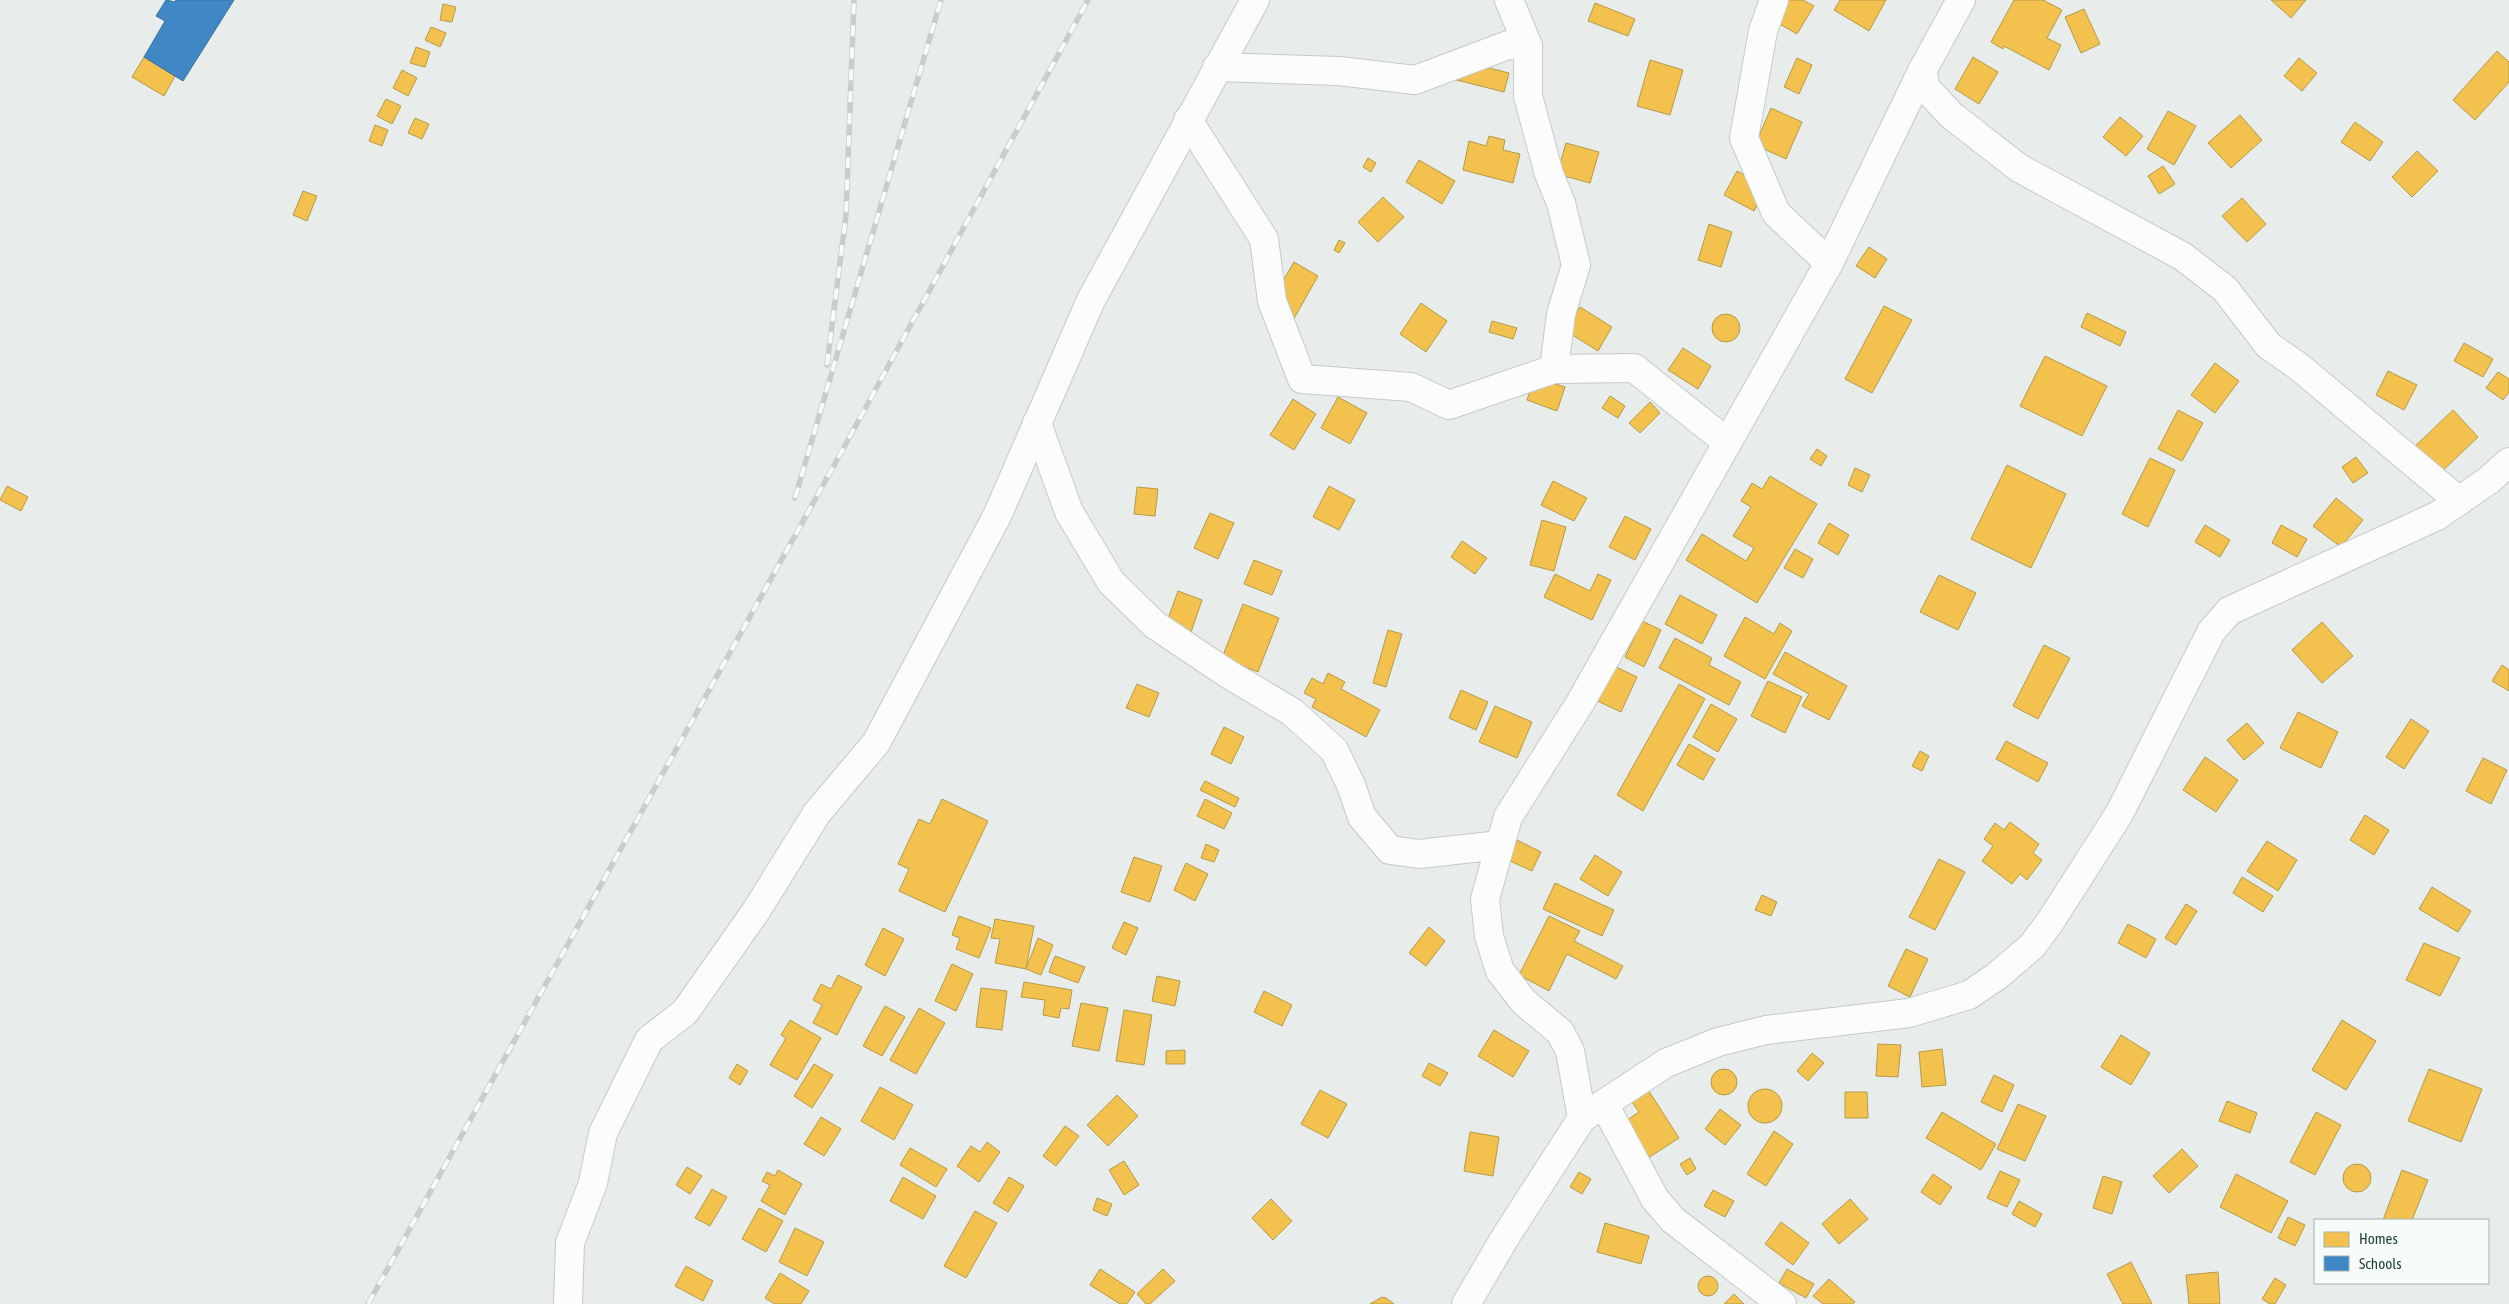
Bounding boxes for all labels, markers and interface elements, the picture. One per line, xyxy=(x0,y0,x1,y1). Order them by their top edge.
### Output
legend xyxy=(2314,1219,2489,1284)
text: Homes xyxy=(2359,1230,2398,1247)
text: Schools xyxy=(2359,1255,2402,1272)

